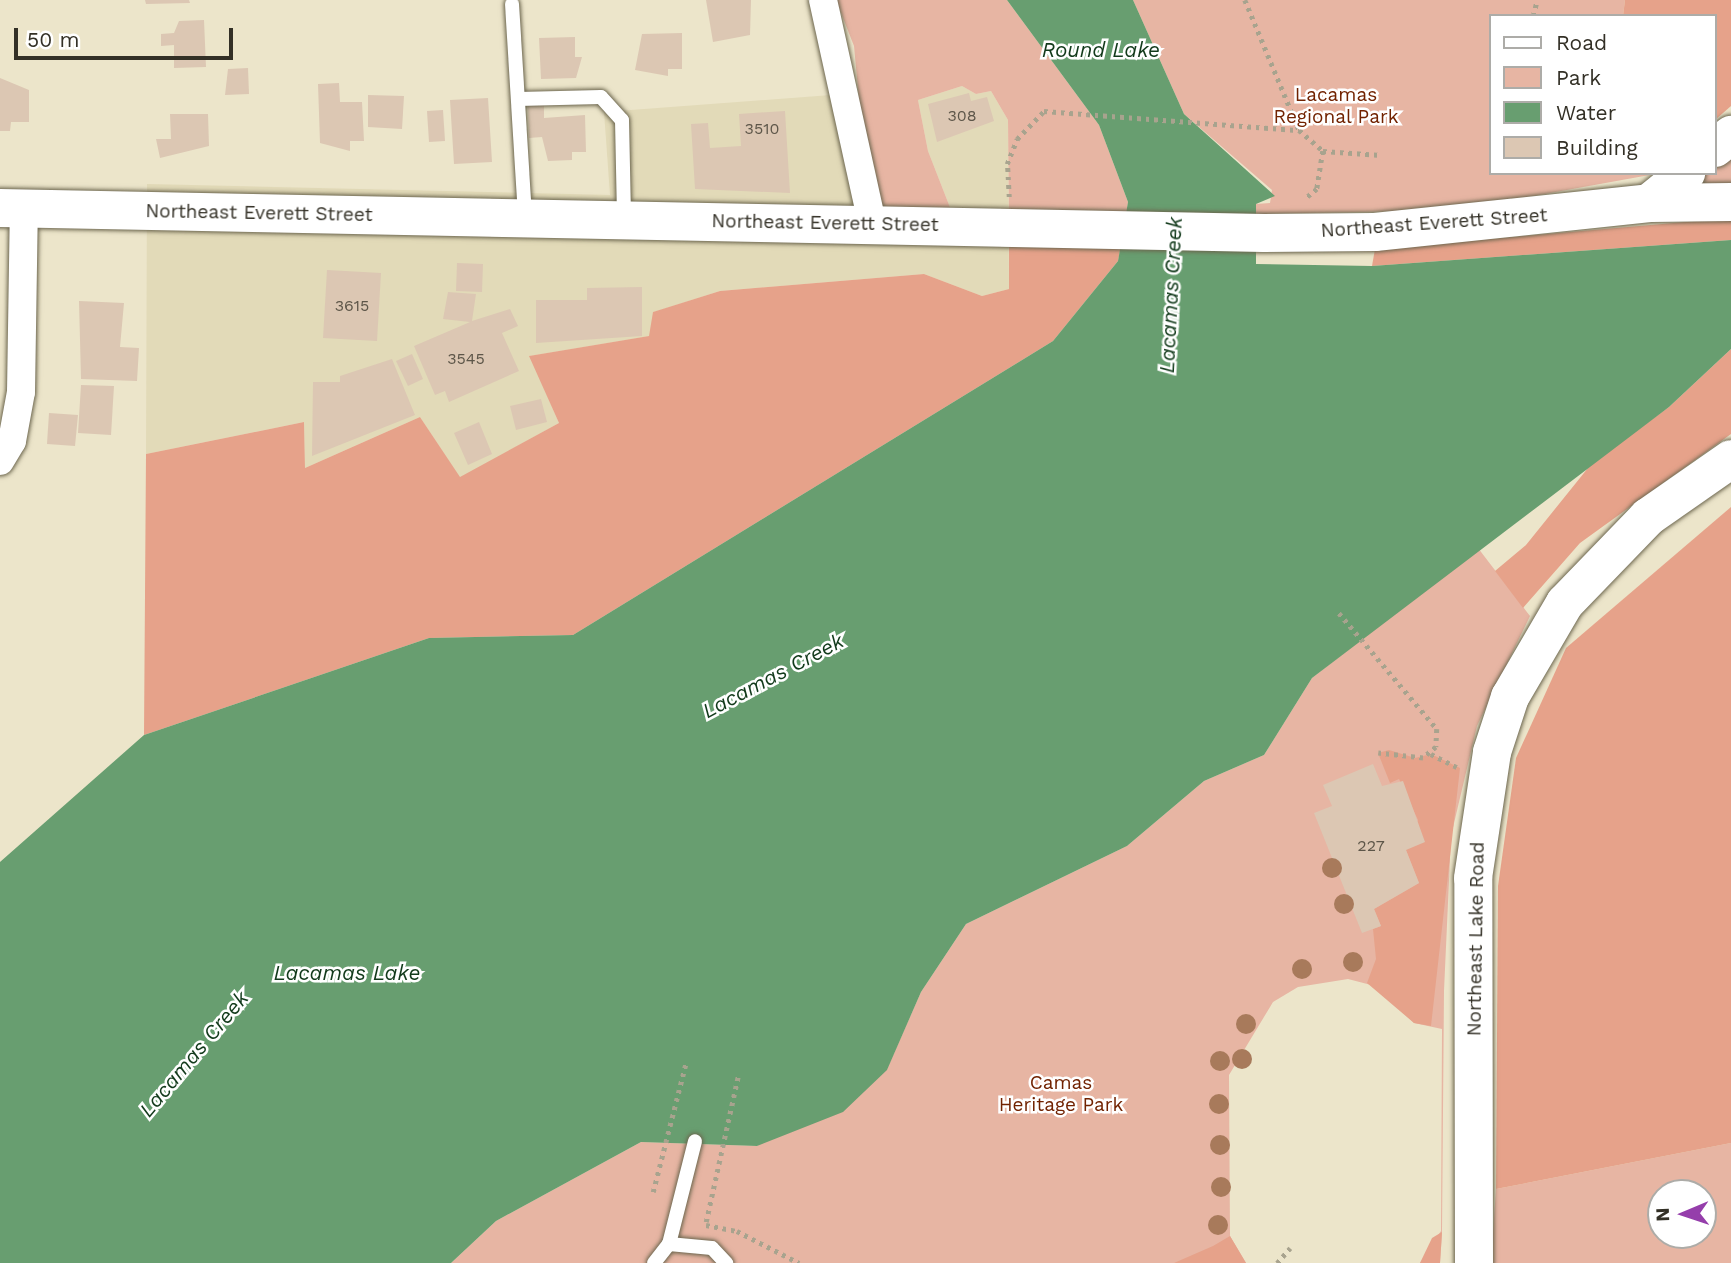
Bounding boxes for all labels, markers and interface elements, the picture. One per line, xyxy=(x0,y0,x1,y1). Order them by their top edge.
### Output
scale bar xyxy=(18,14,236,58)
legend xyxy=(1490,14,1717,175)
text: 50 m xyxy=(27,27,79,52)
text: Road xyxy=(1556,30,1607,55)
water label: Round Lake xyxy=(1042,37,1160,63)
text: Park xyxy=(1556,65,1601,90)
park label: Lacamas Regional Park xyxy=(1273,84,1399,128)
text: Water xyxy=(1556,100,1616,125)
house number: 308 xyxy=(947,106,977,126)
house number: 3510 xyxy=(745,119,779,139)
text: Building xyxy=(1556,135,1638,160)
street label: Northeast Everett Street xyxy=(145,200,373,226)
street label: Northeast Everett Street xyxy=(1320,204,1548,242)
street label: Northeast Everett Street xyxy=(711,210,939,236)
water label: Lacamas Creek xyxy=(1154,216,1188,374)
house number: 3615 xyxy=(335,296,369,316)
house number: 3545 xyxy=(447,349,485,369)
water label: Lacamas Creek xyxy=(698,628,848,724)
house number: 227 xyxy=(1357,836,1385,856)
street label: Northeast Lake Road xyxy=(1463,841,1489,1037)
water label: Lacamas Lake xyxy=(274,960,420,986)
water label: Lacamas Creek xyxy=(134,986,254,1122)
park label: Camas Heritage Park xyxy=(999,1072,1123,1116)
north arrow xyxy=(1647,1179,1717,1249)
text: N xyxy=(1651,1207,1674,1222)

